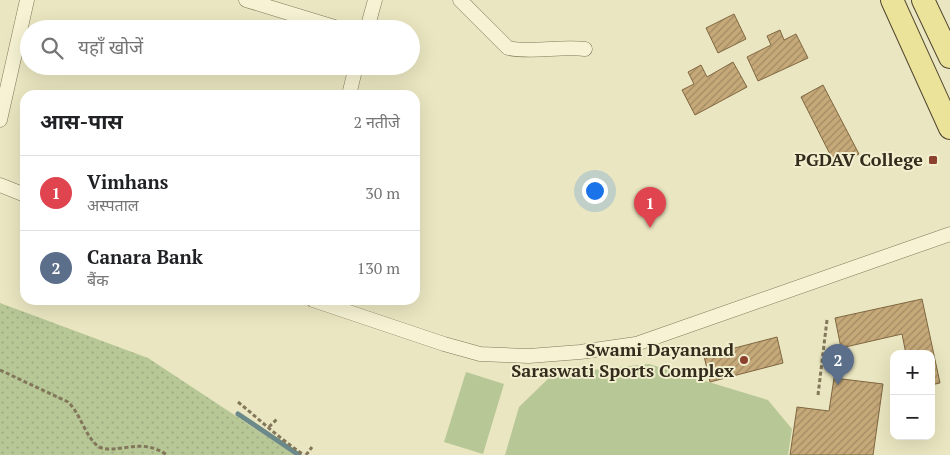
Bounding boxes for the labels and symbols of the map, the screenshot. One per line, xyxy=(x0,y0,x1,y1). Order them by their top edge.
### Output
place label: PGDAV College xyxy=(795,147,923,171)
marker: PGDAV College xyxy=(927,154,939,166)
your location xyxy=(582,178,608,204)
pin: 1 xyxy=(634,187,666,228)
place label: Swami Dayanand Saraswati Sports Complex xyxy=(511,337,734,382)
pin: 2 xyxy=(822,344,854,385)
marker: Swami Dayanand Saraswati Sports Complex xyxy=(738,354,750,366)

